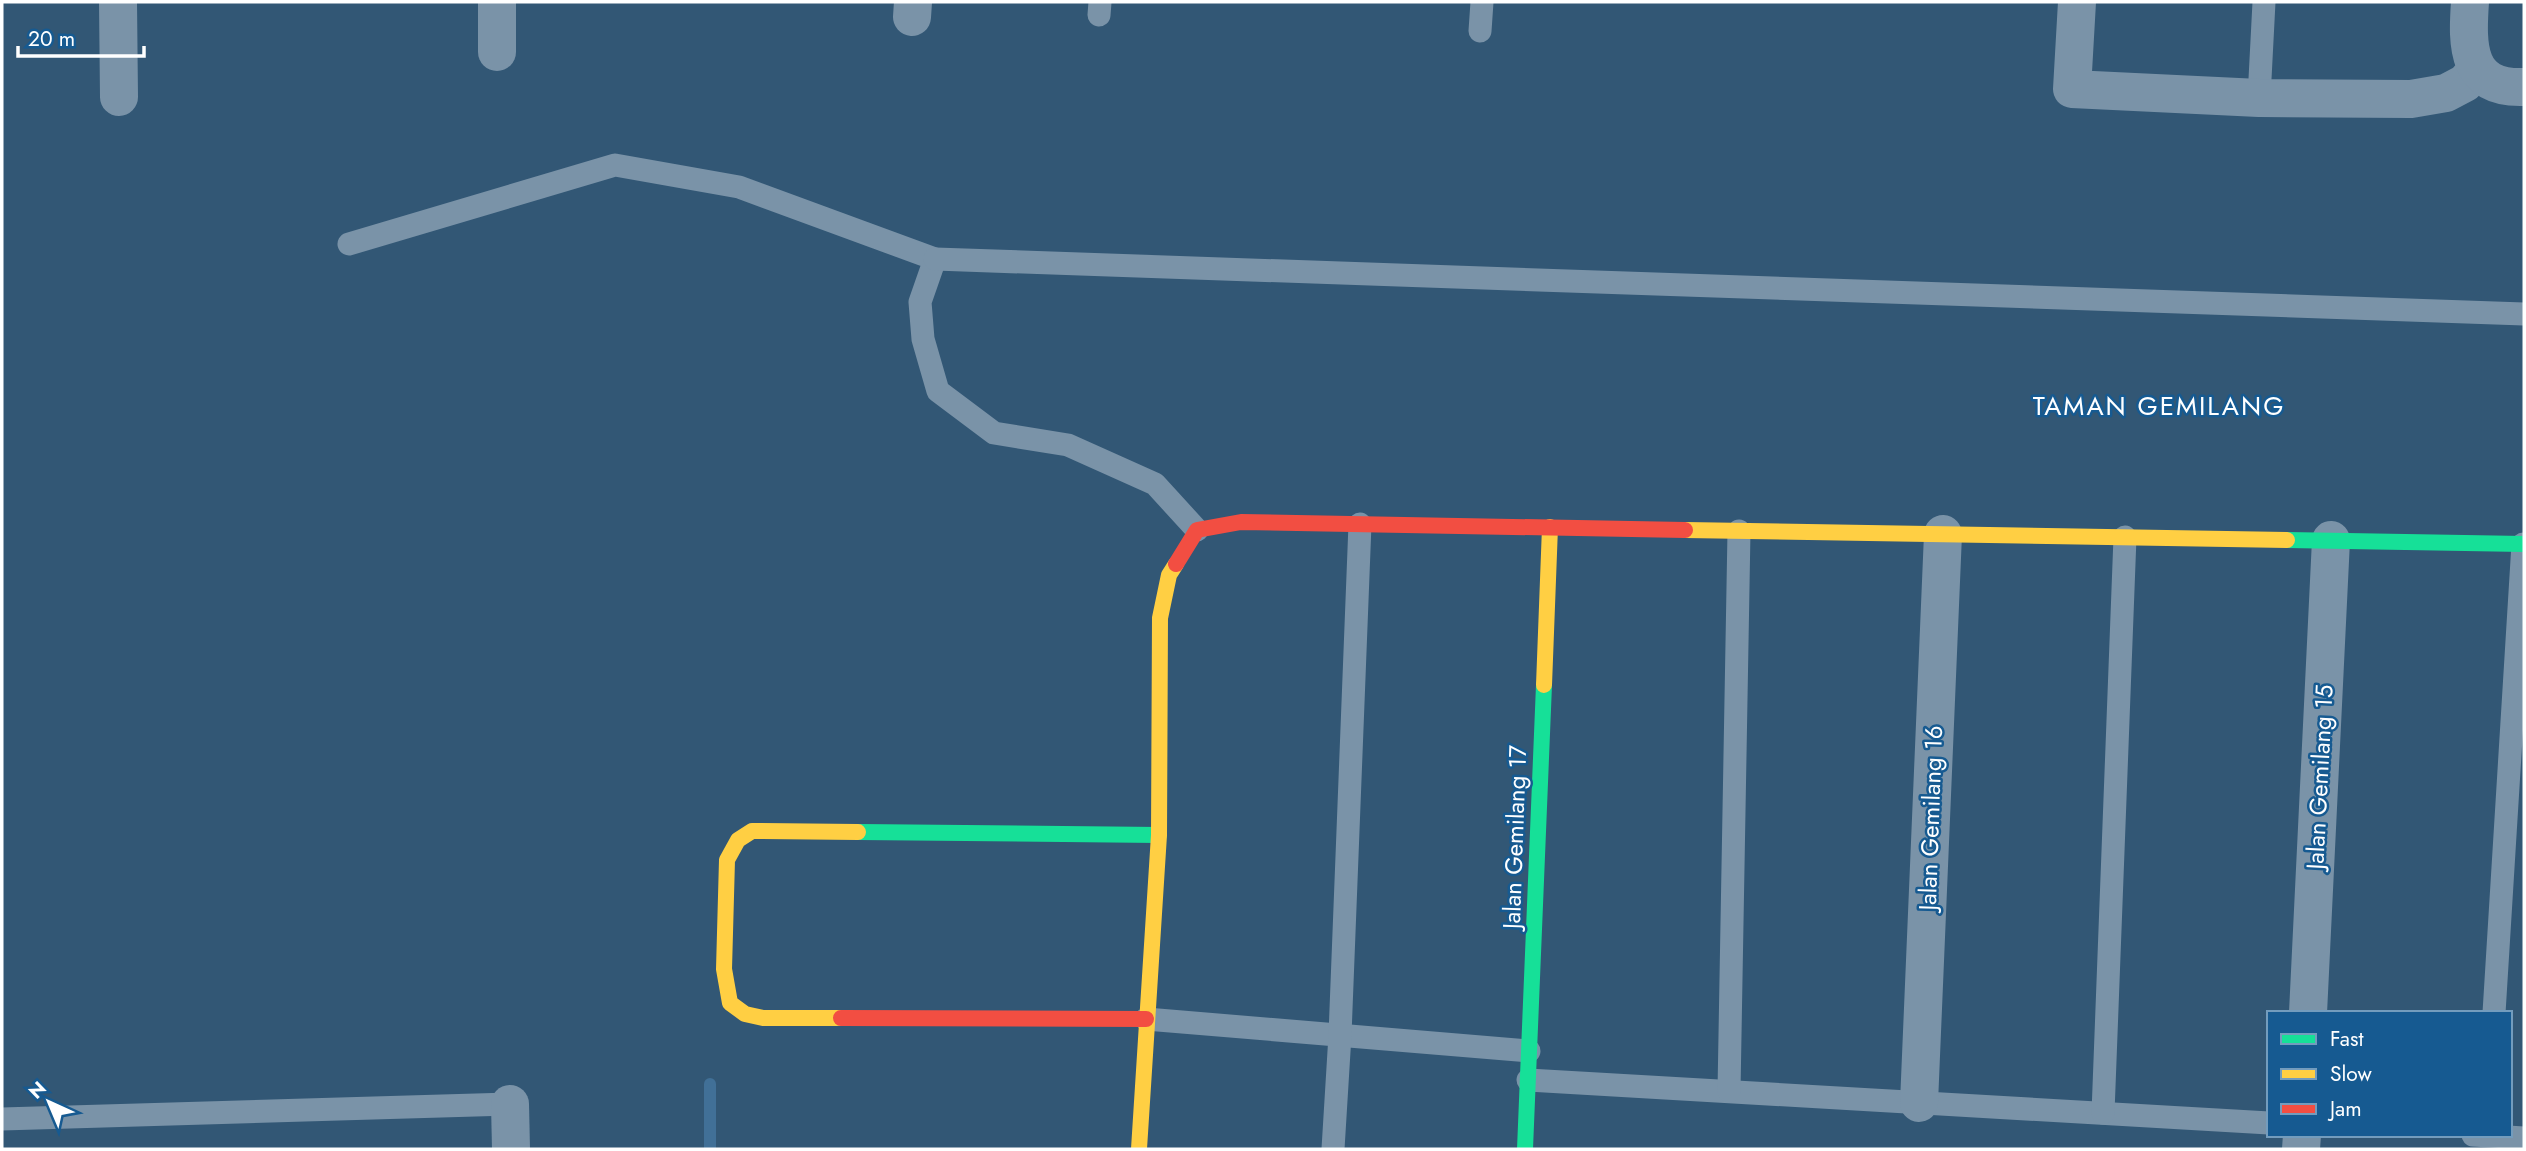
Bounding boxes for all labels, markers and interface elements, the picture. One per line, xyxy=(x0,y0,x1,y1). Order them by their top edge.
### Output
scale bar xyxy=(18,14,144,58)
text: 20 m xyxy=(28,24,75,54)
district label: TAMAN GEMILANG xyxy=(2033,387,2285,425)
street label: Jalan Gemilang 15 xyxy=(2297,684,2342,873)
street label: Jalan Gemilang 16 xyxy=(1910,725,1951,914)
street label: Jalan Gemilang 17 xyxy=(1494,744,1535,933)
legend xyxy=(2267,1011,2512,1137)
text: Fast xyxy=(2330,1024,2363,1054)
text: Slow xyxy=(2330,1059,2372,1089)
north arrow xyxy=(14,1067,84,1137)
text: N xyxy=(23,1075,52,1105)
text: Jam xyxy=(2327,1094,2362,1124)

